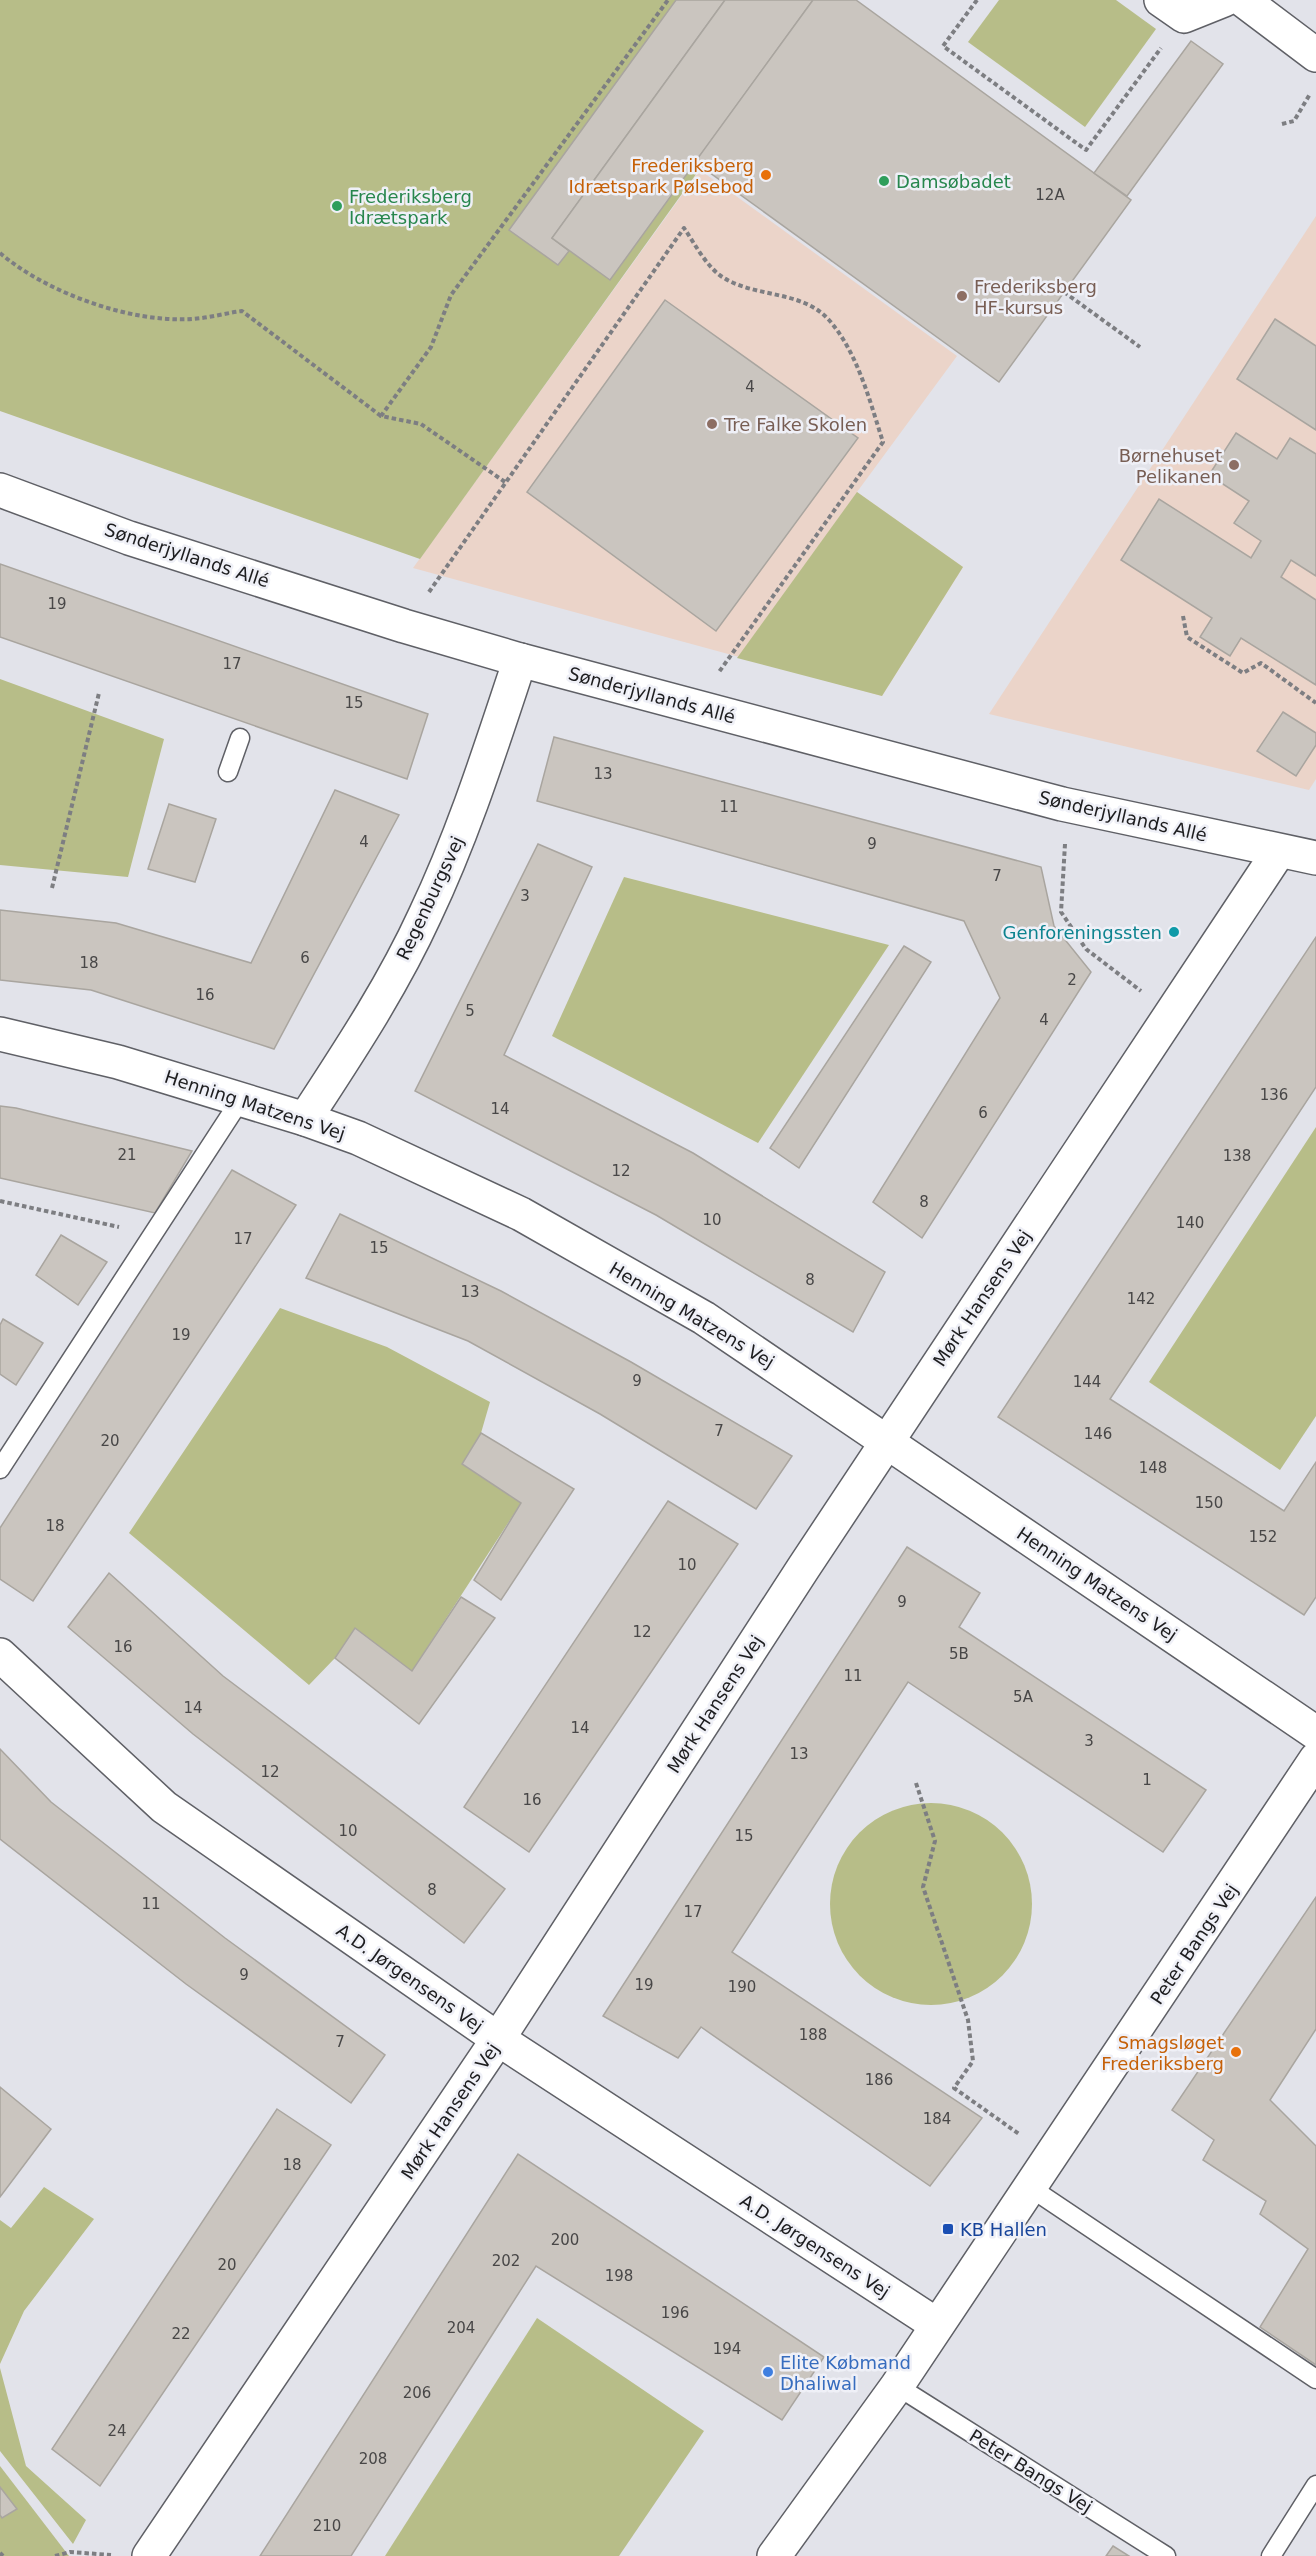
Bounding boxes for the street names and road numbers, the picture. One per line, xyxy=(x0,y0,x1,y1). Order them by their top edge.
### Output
street label: Sønderjyllands Allé xyxy=(102,518,272,592)
street label: Sønderjyllands Allé xyxy=(566,663,738,727)
street label: Sønderjyllands Allé xyxy=(1037,786,1209,846)
street label: Regenburgsvej xyxy=(392,833,468,963)
street label: Henning Matzens Vej xyxy=(162,1066,348,1144)
street label: Mørk Hansens Vej xyxy=(929,1226,1035,1370)
street label: Henning Matzens Vej xyxy=(606,1257,778,1373)
street label: Henning Matzens Vej xyxy=(1013,1523,1181,1645)
street label: Mørk Hansens Vej xyxy=(663,1631,767,1777)
street label: Peter Bangs Vej xyxy=(1146,1880,1242,2008)
street label: A.D. Jørgensens Vej xyxy=(333,1919,487,2037)
street label: Mørk Hansens Vej xyxy=(397,2039,503,2183)
street label: A.D. Jørgensens Vej xyxy=(736,2190,894,2302)
street label: Peter Bangs Vej xyxy=(966,2425,1096,2517)

